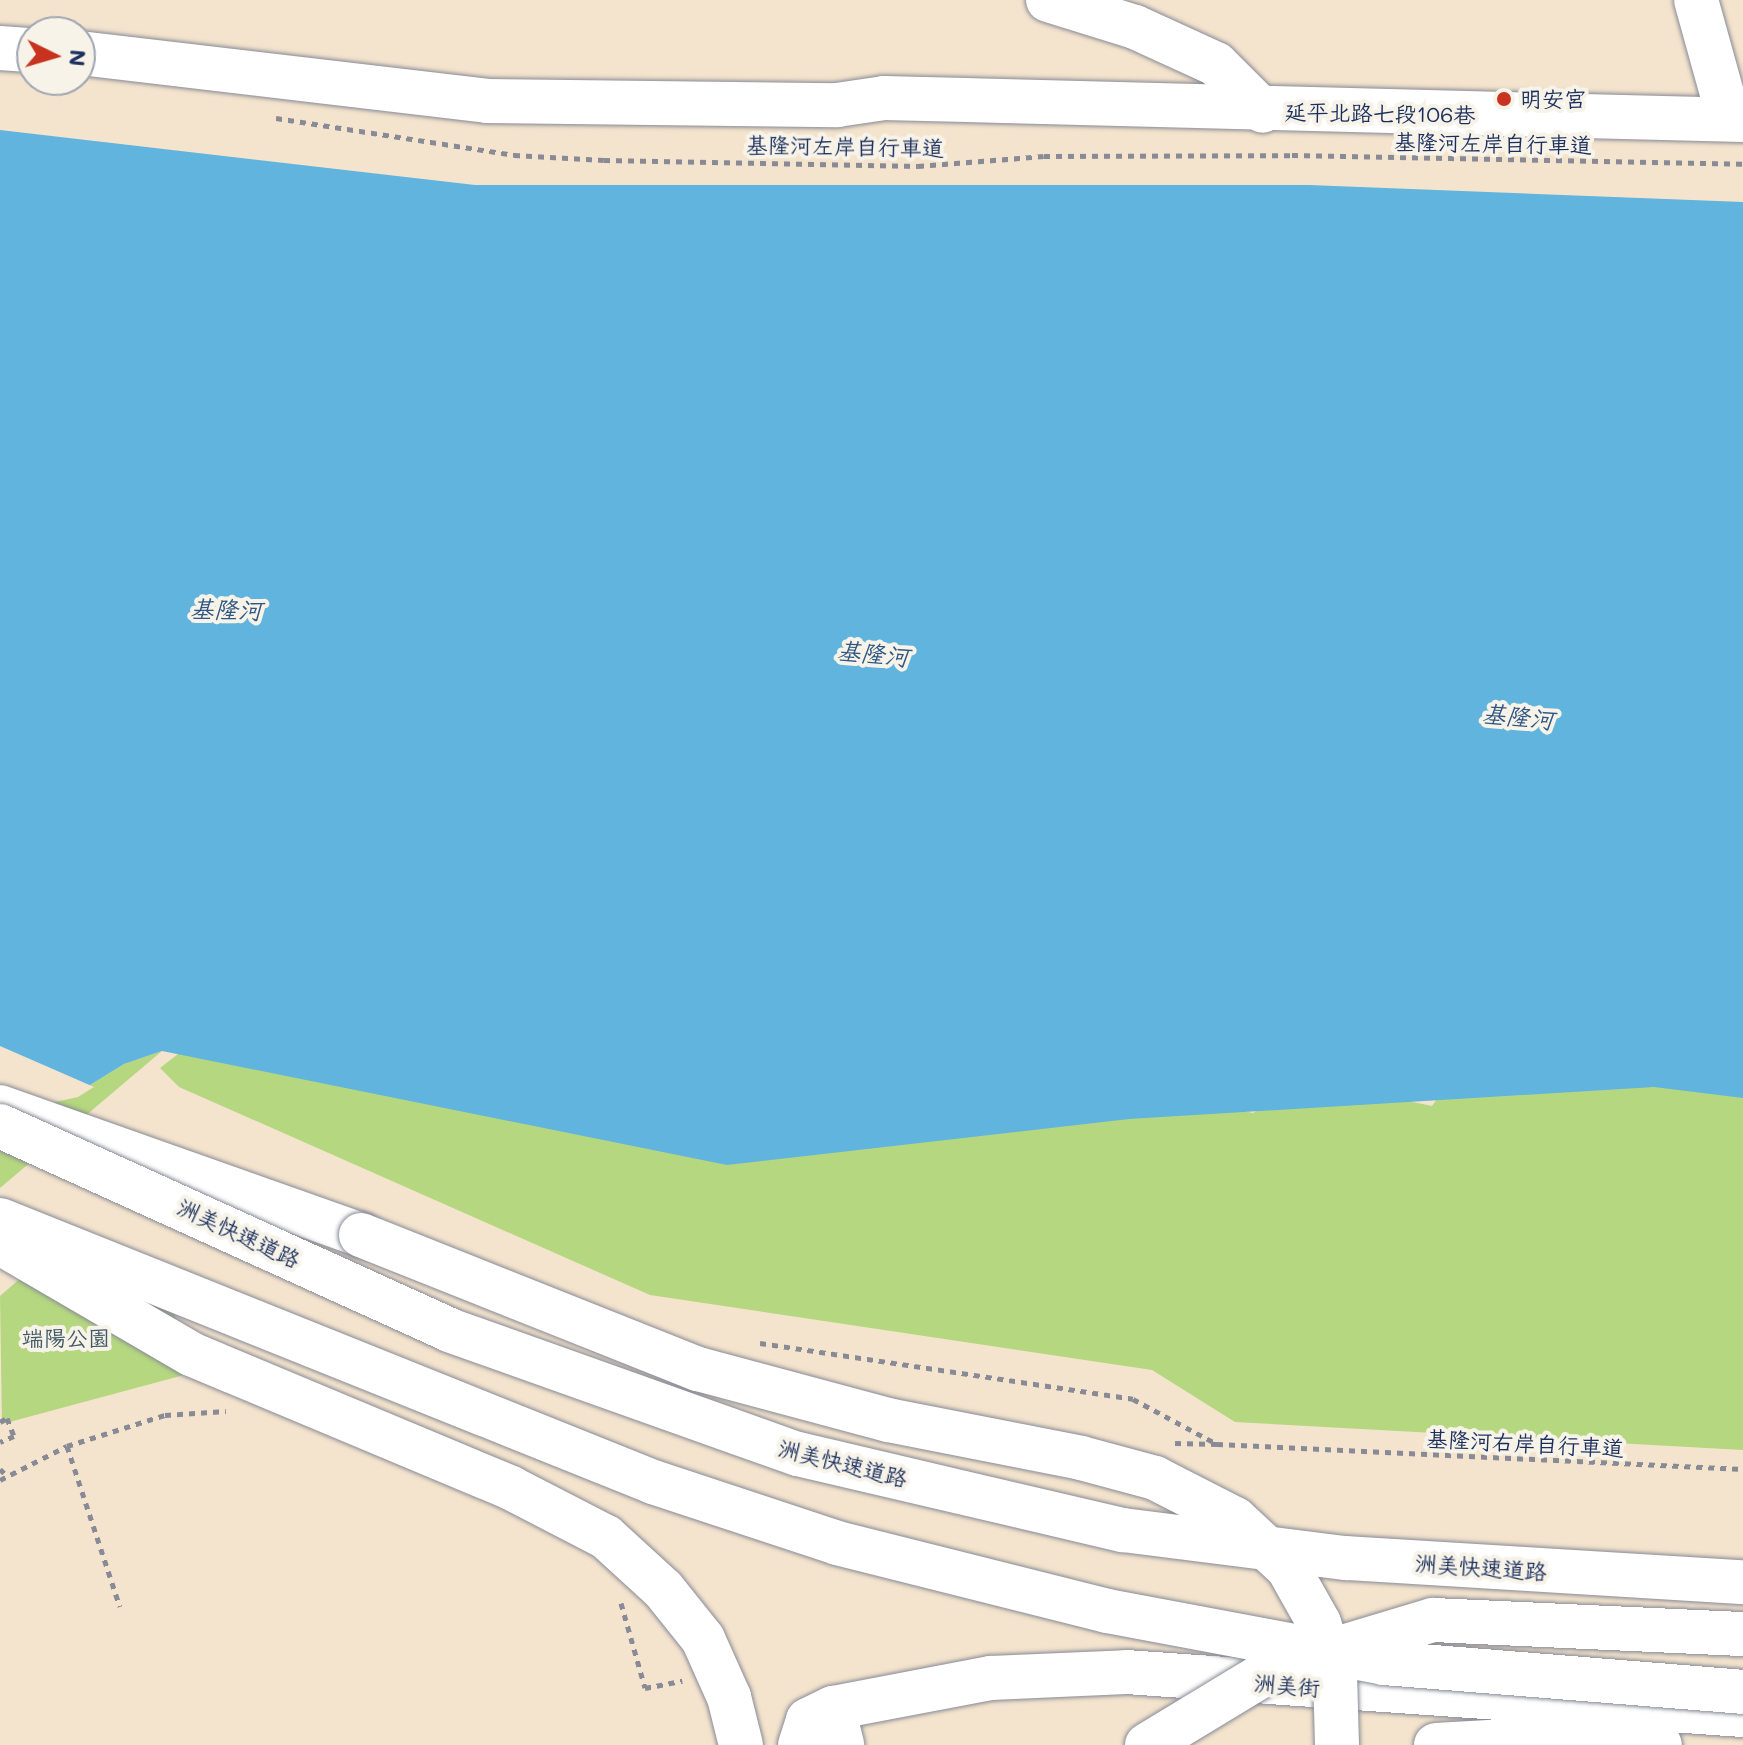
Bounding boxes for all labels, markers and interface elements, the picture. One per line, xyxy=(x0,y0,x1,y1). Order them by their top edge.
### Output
north arrow xyxy=(16,16,96,96)
text: N xyxy=(63,48,94,68)
place label: 明安宮 xyxy=(1520,86,1586,112)
marker: 明安宮 xyxy=(1495,90,1513,108)
street label: 延平北路七段106巷 xyxy=(1284,98,1476,128)
street label: 基隆河左岸自行車道 xyxy=(1394,128,1592,158)
street label: 基隆河左岸自行車道 xyxy=(746,131,944,161)
water label: 基隆河 xyxy=(190,593,262,625)
water label: 基隆河 xyxy=(836,635,910,671)
water label: 基隆河 xyxy=(1481,698,1555,734)
street label: 洲美快速道路 xyxy=(174,1193,304,1273)
park label: 端陽公園 xyxy=(22,1325,110,1351)
street label: 基隆河右岸自行車道 xyxy=(1425,1425,1625,1461)
street label: 洲美快速道路 xyxy=(776,1434,910,1492)
street label: 洲美快速道路 xyxy=(1414,1549,1548,1585)
street label: 洲美街 xyxy=(1253,1669,1321,1701)

